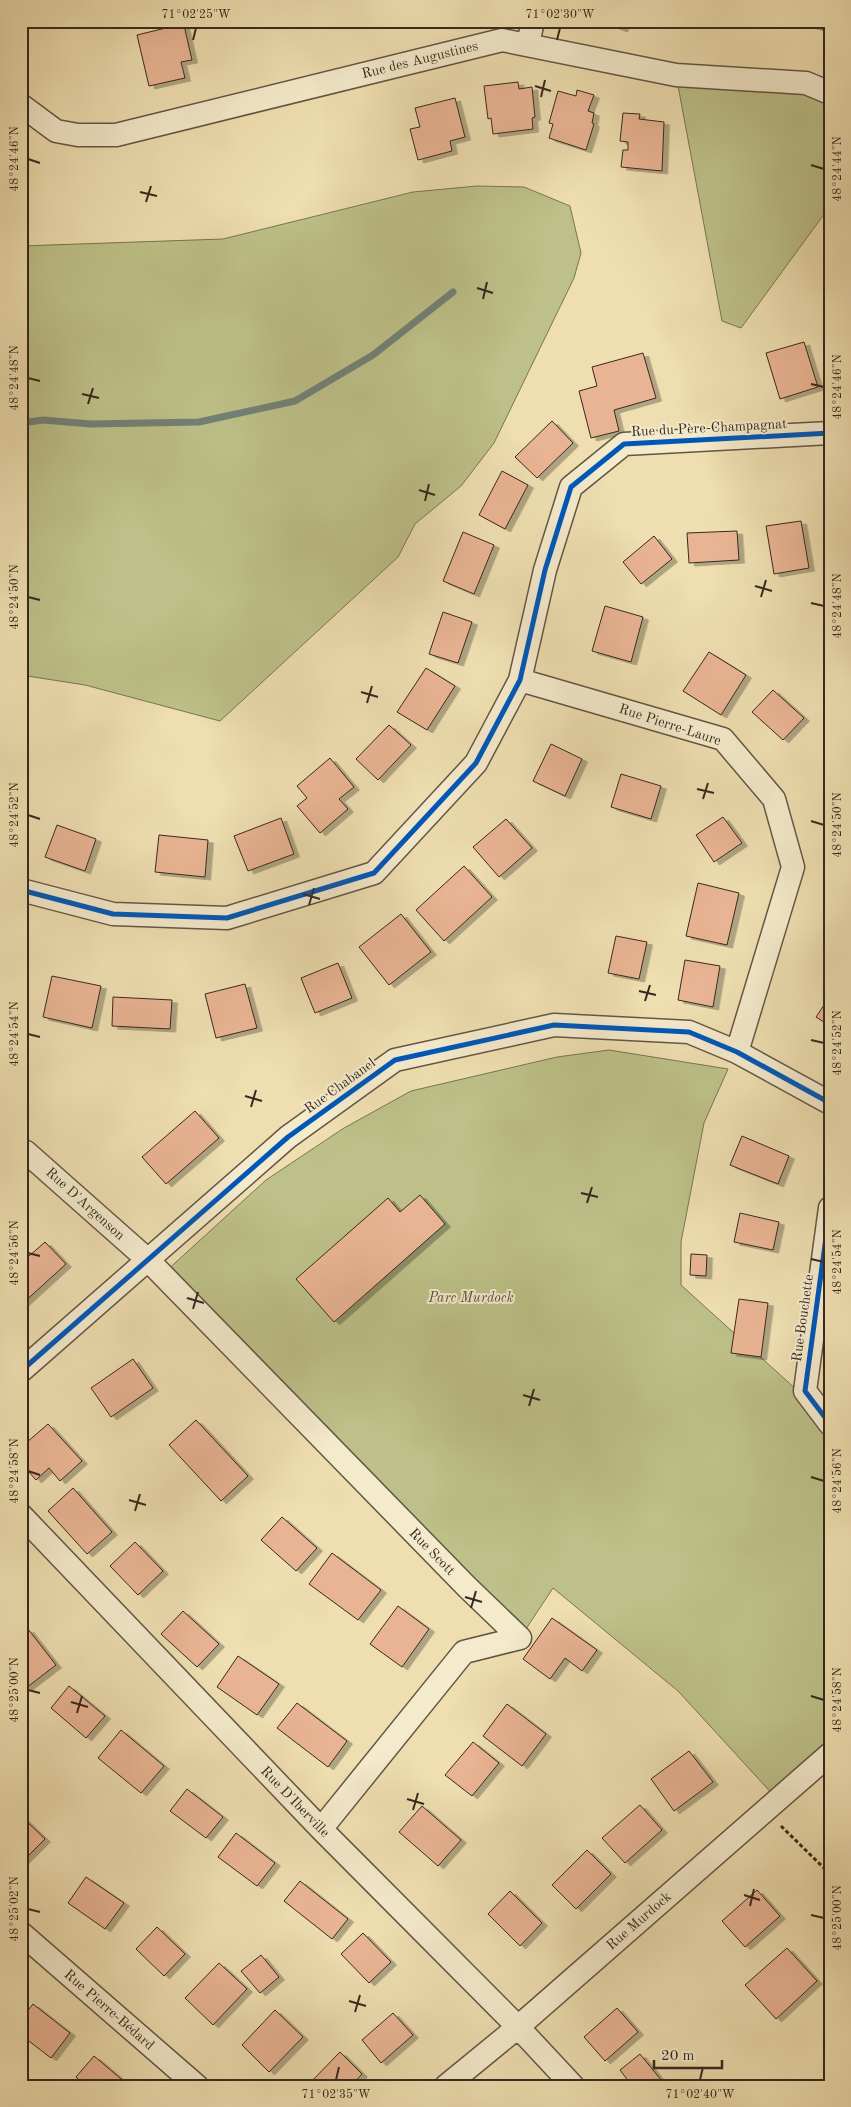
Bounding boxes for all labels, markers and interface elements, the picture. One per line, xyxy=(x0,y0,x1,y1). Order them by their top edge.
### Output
text: 71°02'25"W xyxy=(161,8,231,21)
text: 71°02'30"W xyxy=(525,9,595,21)
street label: Rue des Augustines xyxy=(360,39,480,81)
text: 48°24'46"N xyxy=(9,126,21,192)
text: 48°24'44"N xyxy=(832,136,844,202)
text: 48°24'48"N xyxy=(9,345,21,411)
text: 48°24'46"N xyxy=(832,354,844,420)
street label: Rue du Père-Champagnat xyxy=(631,417,787,439)
text: 48°24'50"N xyxy=(8,564,21,630)
text: 48°24'48"N xyxy=(832,573,844,639)
street label: Rue Pierre-Laure xyxy=(617,702,723,748)
text: 48°24'52"N xyxy=(8,782,21,848)
text: 48°24'50"N xyxy=(831,792,844,858)
text: 48°24'54"N xyxy=(8,1001,21,1067)
text: 48°24'52"N xyxy=(831,1010,844,1076)
street label: Rue Chabanel xyxy=(302,1056,378,1116)
street label: Rue D'Argenson xyxy=(43,1165,127,1243)
text: 48°24'56"N xyxy=(8,1220,21,1286)
text: 48°24'54"N xyxy=(831,1229,844,1295)
street label: Rue Bouchette xyxy=(790,1273,816,1363)
park label: Parc Murdock xyxy=(427,1291,514,1305)
text: 48°24'58"N xyxy=(8,1438,21,1504)
text: 48°24'56"N xyxy=(831,1448,844,1514)
street label: Rue Scott xyxy=(406,1526,458,1578)
text: 48°25'00"N xyxy=(8,1657,21,1723)
text: 48°24'58"N xyxy=(831,1667,844,1733)
street label: Rue D'Iberville xyxy=(258,1764,332,1840)
text: 48°25'02"N xyxy=(8,1876,21,1942)
text: 48°25'00"N xyxy=(831,1885,844,1951)
street label: Rue Murdock xyxy=(604,1889,674,1953)
street label: Rue Pierre-Bédard xyxy=(61,1967,157,2053)
scale bar xyxy=(654,2037,721,2069)
text: 20 m xyxy=(661,2049,695,2064)
text: 71°02'35"W xyxy=(301,2088,371,2101)
text: 71°02'40"W xyxy=(665,2089,735,2101)

